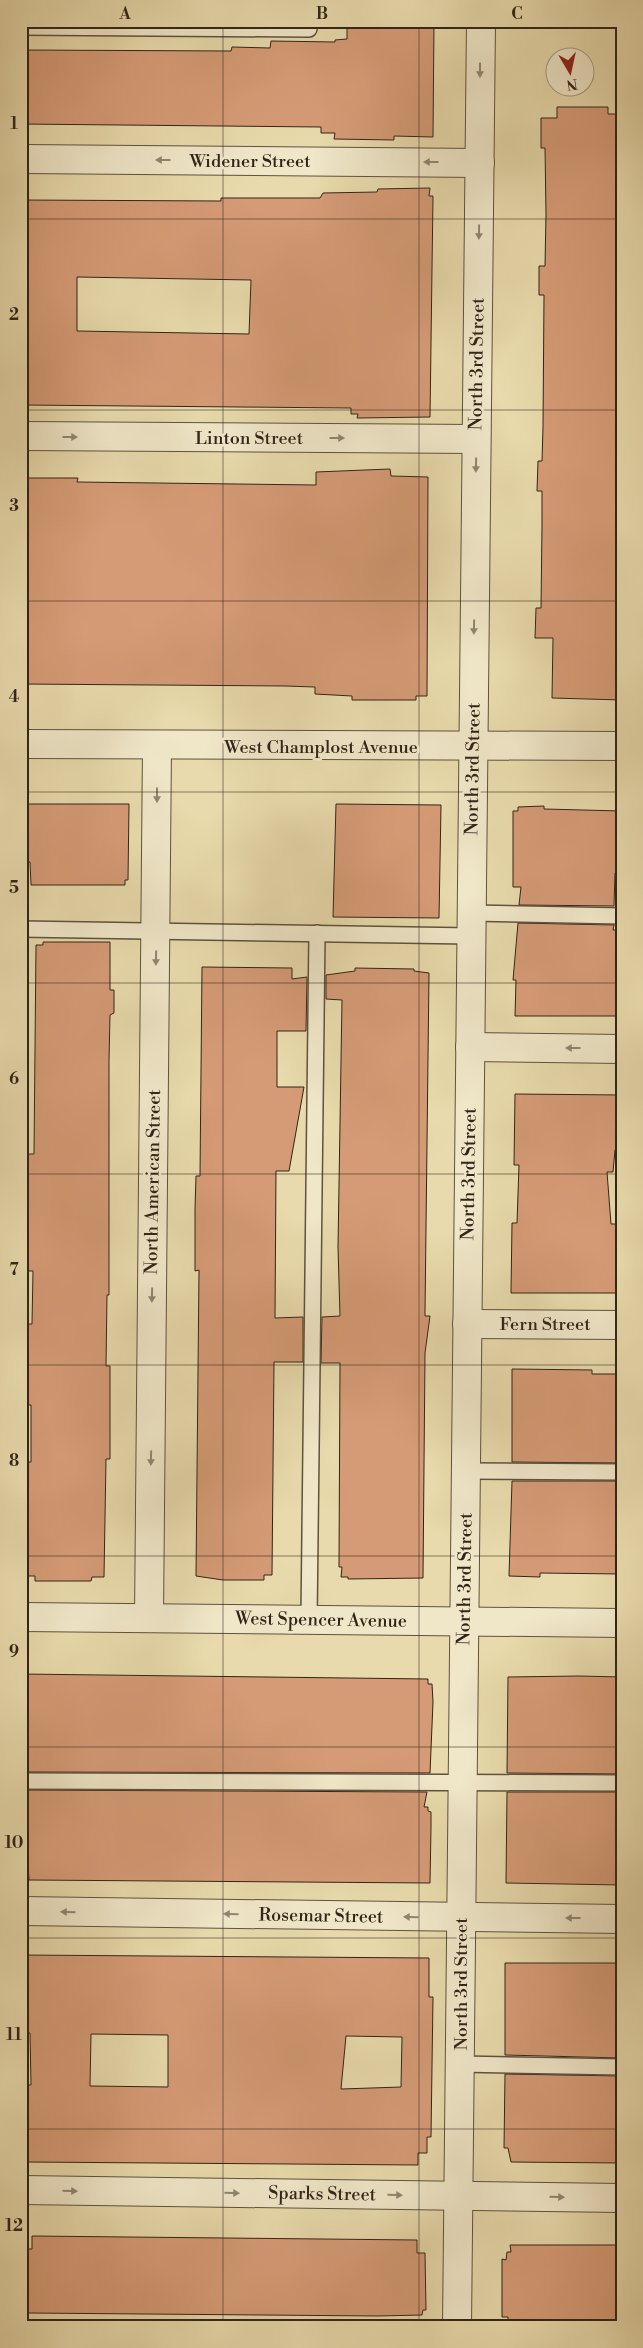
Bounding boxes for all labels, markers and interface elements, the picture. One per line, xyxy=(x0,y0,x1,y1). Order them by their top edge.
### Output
text: A xyxy=(118,4,131,24)
text: B xyxy=(316,4,328,24)
text: C xyxy=(511,4,523,24)
north arrow xyxy=(546,48,596,98)
one-way arrow xyxy=(476,62,484,78)
text: N xyxy=(565,74,579,94)
text: 1 xyxy=(10,114,18,134)
street label: Widener Street xyxy=(188,150,311,173)
one-way arrow xyxy=(155,156,171,164)
one-way arrow xyxy=(423,158,439,166)
one-way arrow xyxy=(475,225,483,241)
street label: North 3rd Street xyxy=(464,297,490,431)
text: 2 xyxy=(9,305,19,325)
street label: Linton Street xyxy=(195,427,304,450)
one-way arrow xyxy=(62,433,78,441)
one-way arrow xyxy=(330,434,346,442)
one-way arrow xyxy=(472,457,480,473)
text: 3 xyxy=(9,496,19,516)
one-way arrow xyxy=(470,620,478,636)
text: 4 xyxy=(9,687,20,707)
street label: North 3rd Street xyxy=(460,702,486,836)
street label: West Champlost Avenue xyxy=(223,736,418,759)
one-way arrow xyxy=(153,787,161,803)
text: 5 xyxy=(9,878,19,898)
one-way arrow xyxy=(151,950,159,966)
one-way arrow xyxy=(565,1044,581,1052)
text: 6 xyxy=(9,1069,19,1089)
street label: North American Street xyxy=(140,1088,166,1275)
street label: North 3rd Street xyxy=(456,1107,482,1241)
text: 7 xyxy=(9,1260,19,1280)
one-way arrow xyxy=(148,1287,156,1303)
street label: Fern Street xyxy=(499,1313,591,1336)
one-way arrow xyxy=(147,1450,155,1466)
text: 8 xyxy=(9,1451,19,1471)
street label: North 3rd Street xyxy=(452,1512,478,1646)
street label: West Spencer Avenue xyxy=(234,1607,407,1633)
text: 9 xyxy=(9,1642,19,1662)
text: 10 xyxy=(5,1833,23,1853)
street label: Rosemar Street xyxy=(258,1903,384,1929)
one-way arrow xyxy=(60,1908,76,1916)
one-way arrow xyxy=(222,1910,238,1918)
one-way arrow xyxy=(402,1913,418,1921)
one-way arrow xyxy=(565,1914,581,1922)
street label: North 3rd Street xyxy=(450,1917,473,2050)
text: 11 xyxy=(6,2025,22,2045)
street label: Sparks Street xyxy=(268,2182,377,2206)
one-way arrow xyxy=(62,2187,78,2195)
one-way arrow xyxy=(225,2189,241,2197)
one-way arrow xyxy=(387,2191,403,2199)
one-way arrow xyxy=(550,2193,566,2201)
text: 12 xyxy=(5,2216,23,2236)

